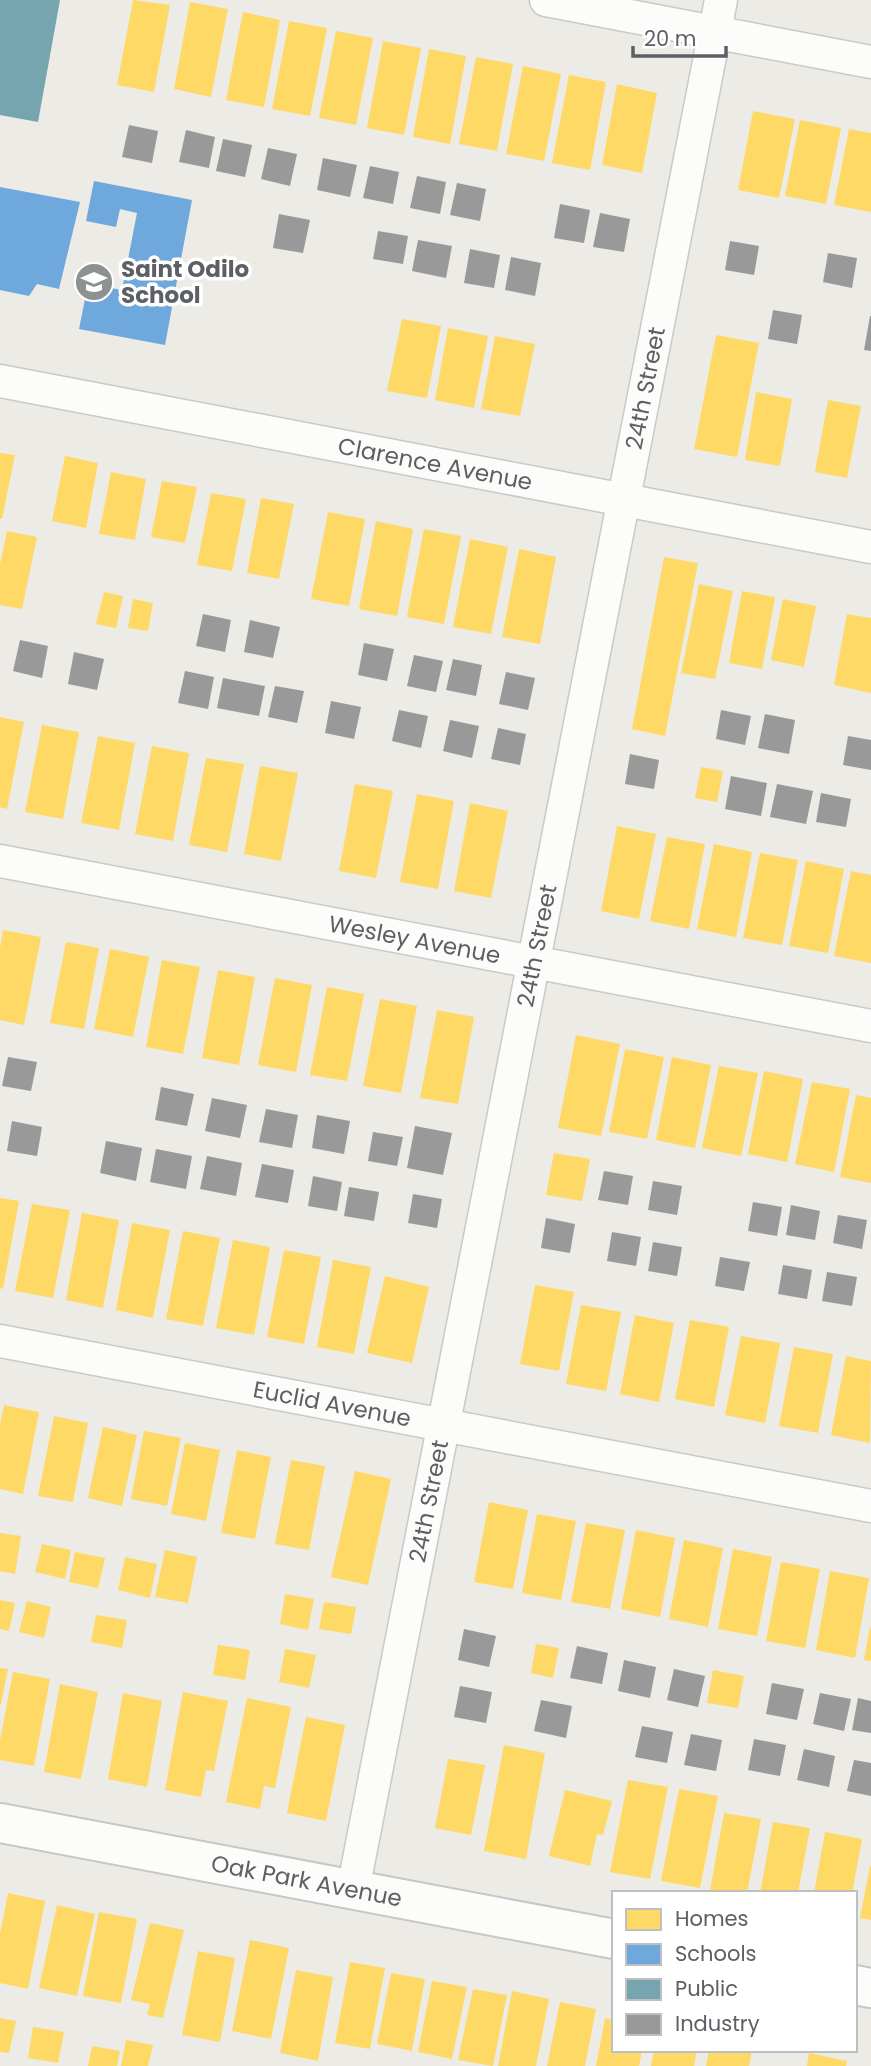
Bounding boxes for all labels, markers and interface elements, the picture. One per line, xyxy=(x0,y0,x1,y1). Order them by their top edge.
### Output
scale bar xyxy=(633,14,726,58)
text: 20 m xyxy=(644,24,697,53)
place label: Saint Odilo School xyxy=(121,253,249,311)
school or university icon: Saint Odilo School xyxy=(73,261,115,303)
street label: 24th Street xyxy=(618,324,673,452)
street label: Clarence Avenue xyxy=(335,430,535,498)
street label: 24th Street xyxy=(509,882,564,1010)
street label: Wesley Avenue xyxy=(326,908,503,971)
street label: Euclid Avenue xyxy=(251,1373,414,1435)
street label: 24th Street xyxy=(401,1437,456,1565)
street label: Oak Park Avenue xyxy=(208,1847,405,1915)
legend xyxy=(612,1891,857,2052)
text: Homes xyxy=(675,1904,749,1933)
text: Schools xyxy=(675,1939,757,1968)
text: Public xyxy=(675,1974,738,2003)
text: Industry xyxy=(675,2009,760,2038)

